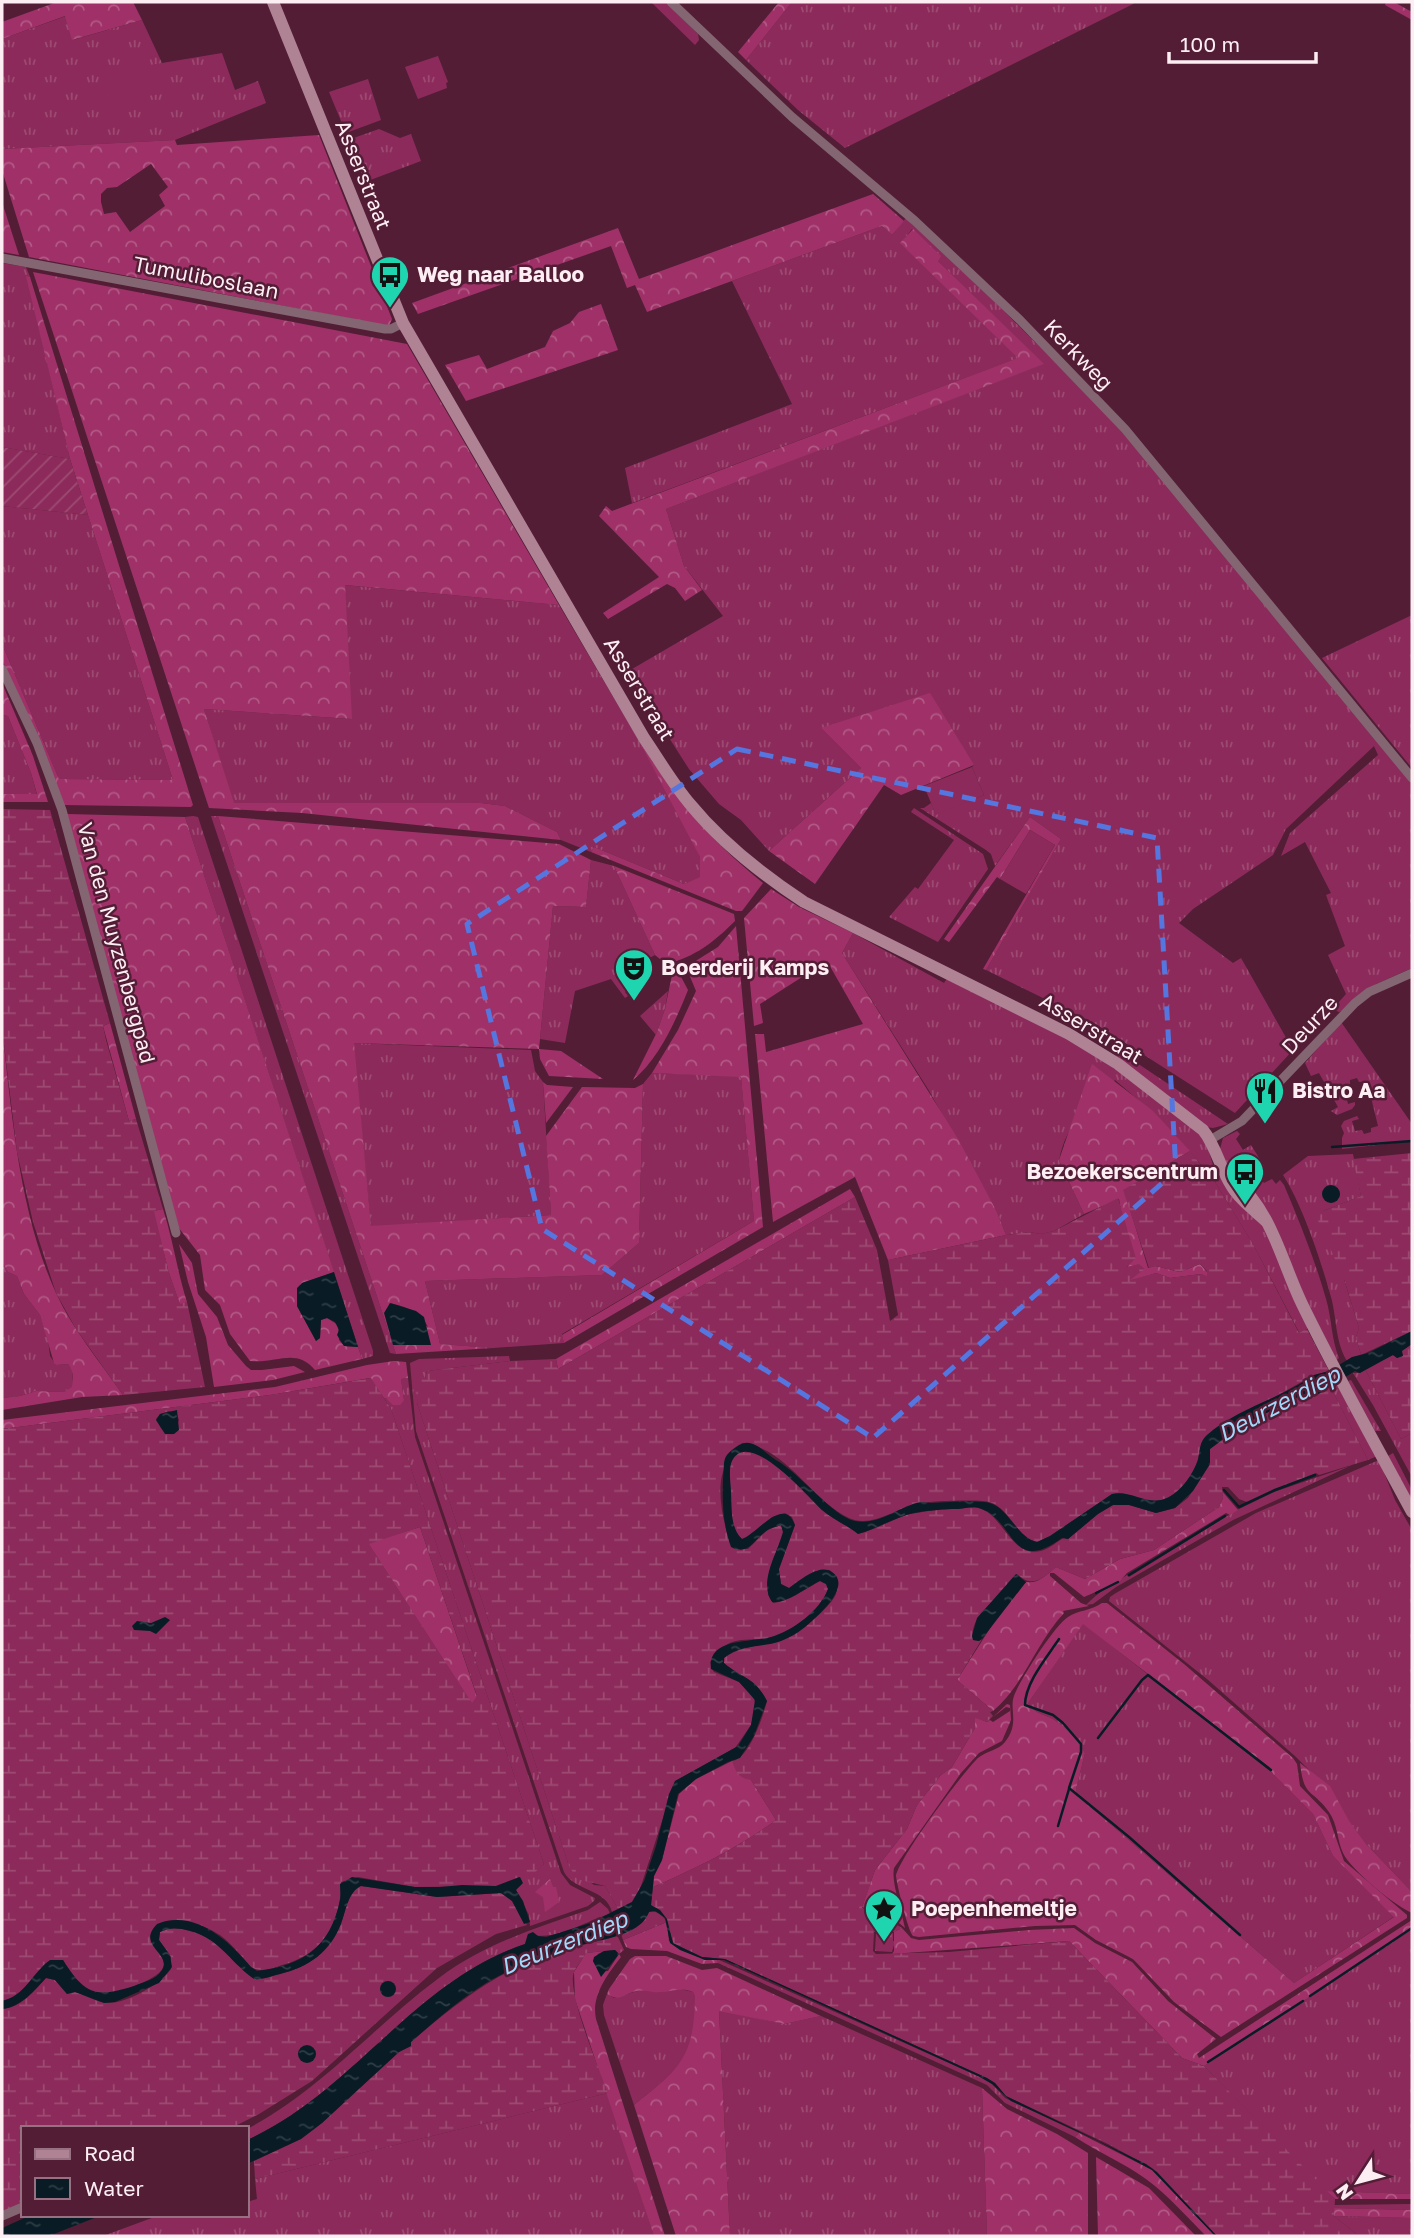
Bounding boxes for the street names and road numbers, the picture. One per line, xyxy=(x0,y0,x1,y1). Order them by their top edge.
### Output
street label: Asserstraat xyxy=(330,116,398,233)
street label: Tumuliboslaan xyxy=(131,250,281,304)
street label: Kerkweg xyxy=(1039,313,1119,395)
street label: Asserstraat xyxy=(599,632,681,745)
street label: Van den Muyzenbergpad xyxy=(72,820,162,1066)
street label: Asserstraat xyxy=(1035,987,1148,1069)
street label: Deurze xyxy=(1276,990,1343,1059)

